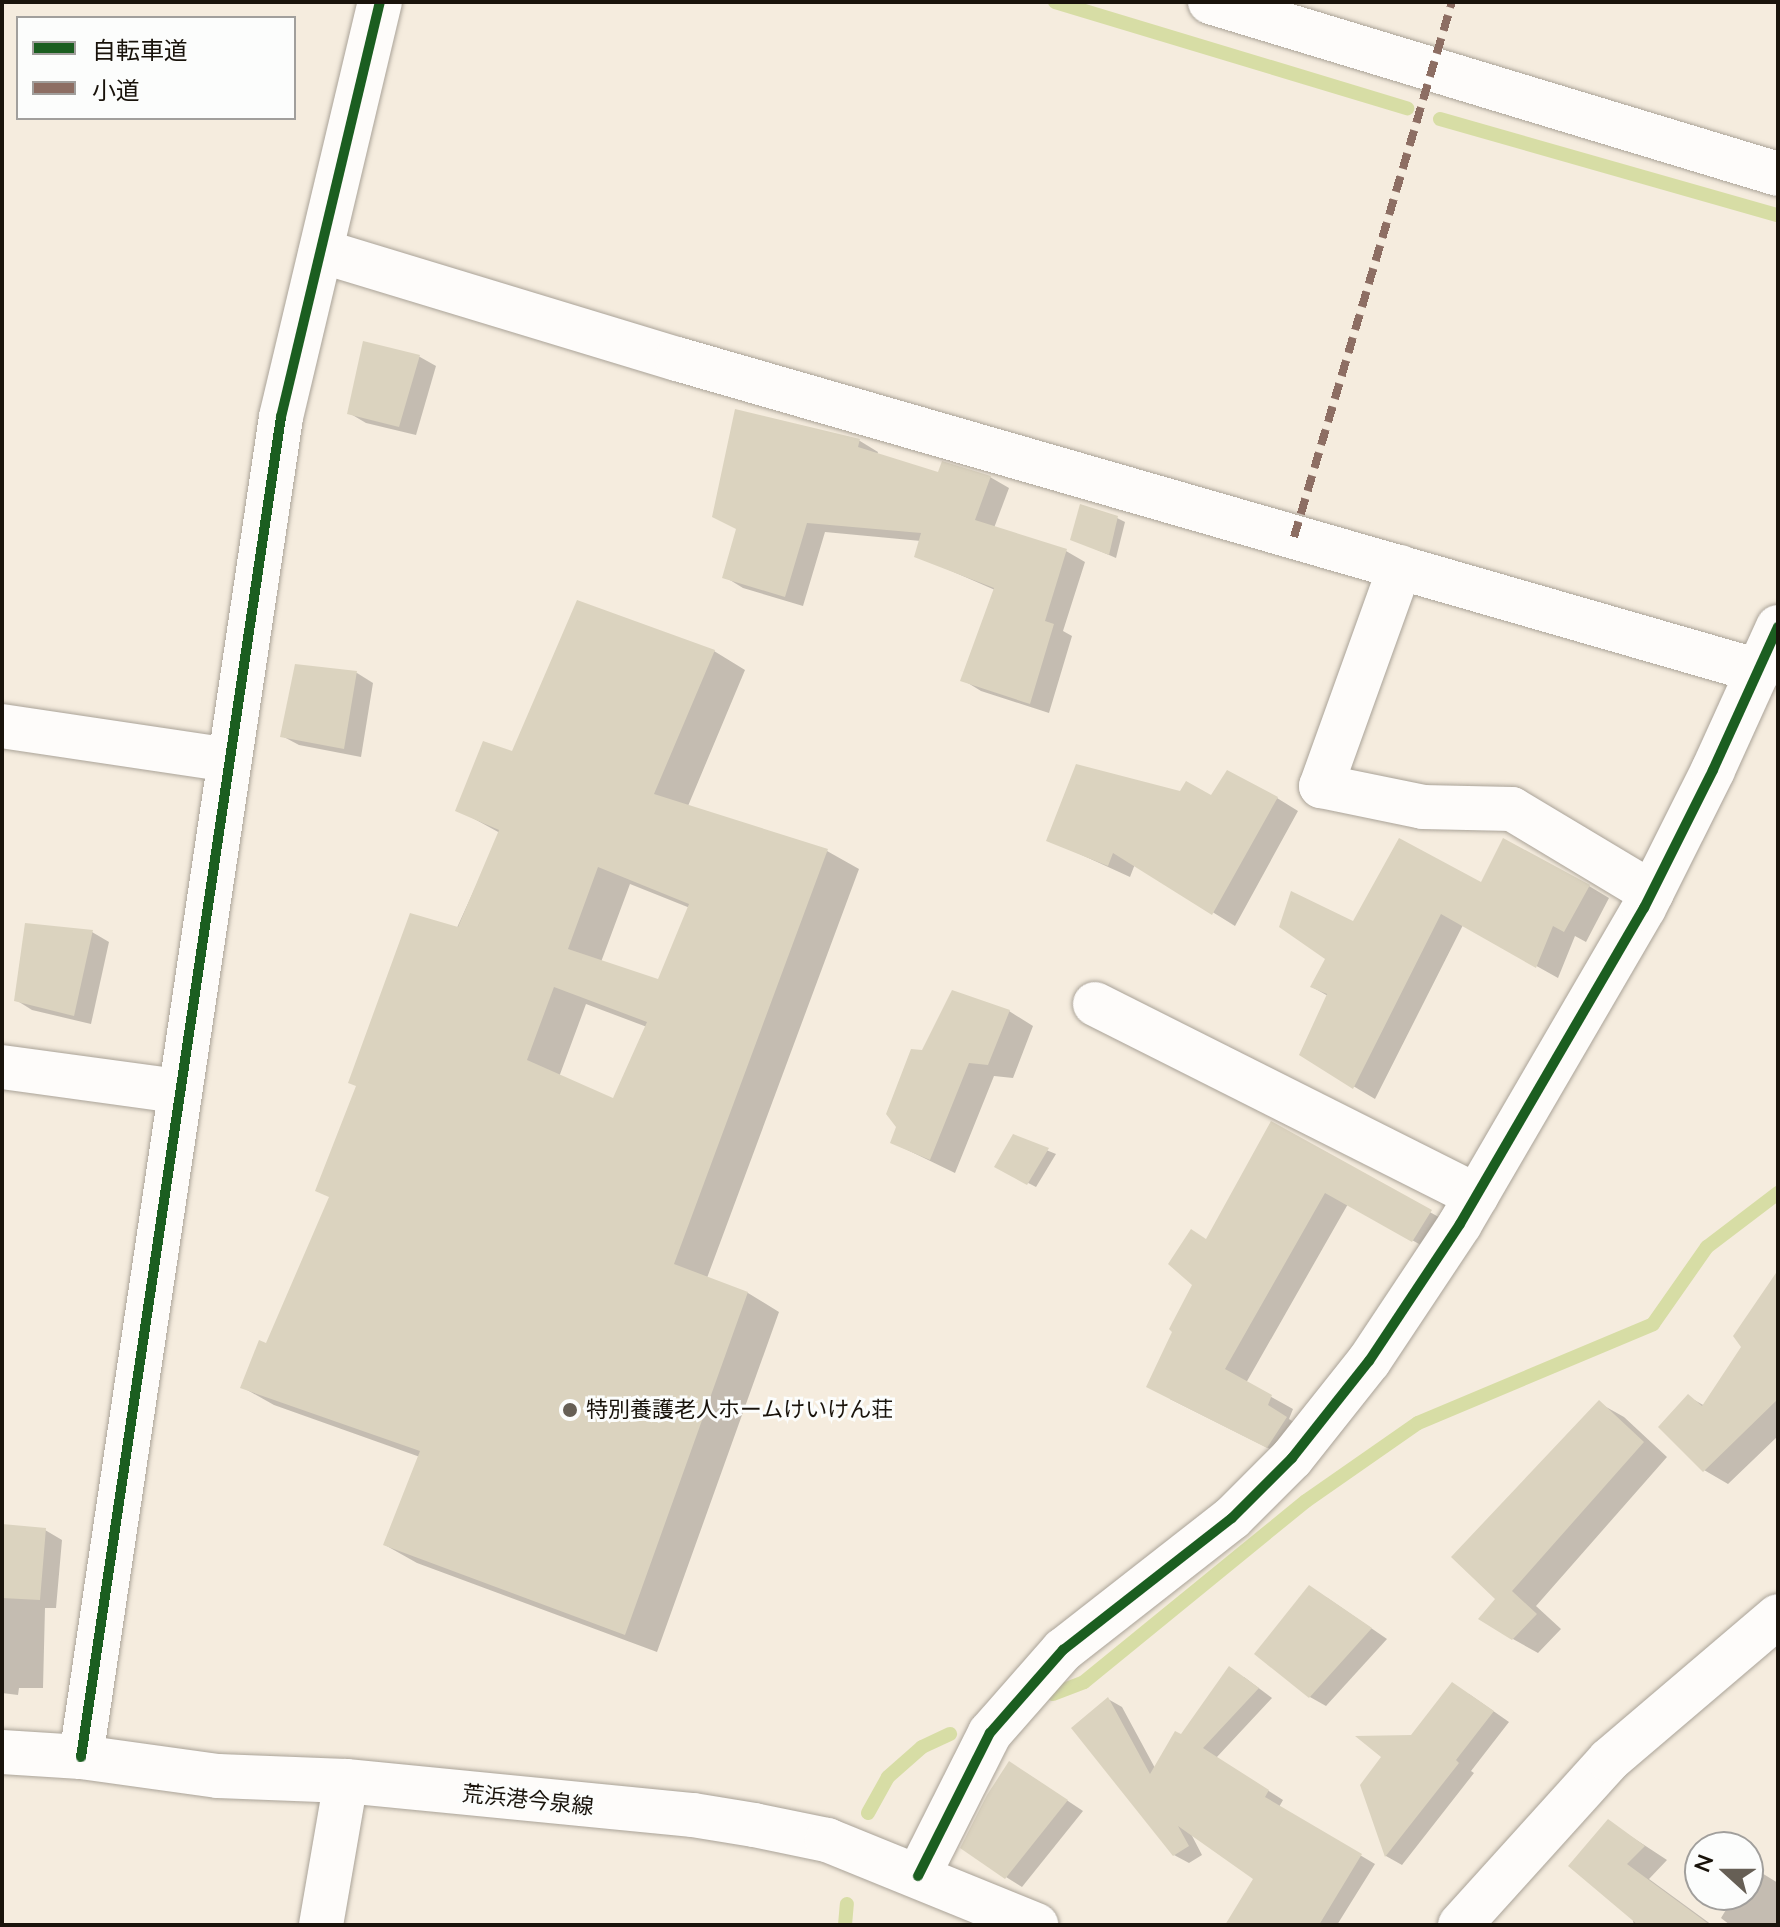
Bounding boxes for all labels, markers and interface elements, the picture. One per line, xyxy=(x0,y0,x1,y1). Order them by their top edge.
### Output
legend xyxy=(16,16,296,120)
text: 自転車道 xyxy=(92,35,188,65)
text: 小道 xyxy=(92,75,140,105)
place label: 特別養護老人ホームけいけん荘 xyxy=(586,1397,894,1423)
marker: 特別養護老人ホームけいけん荘 xyxy=(561,1401,579,1419)
street label: 荒浜港今泉線 xyxy=(461,1780,595,1820)
north arrow xyxy=(1684,1831,1764,1911)
text: N xyxy=(1687,1850,1720,1876)

